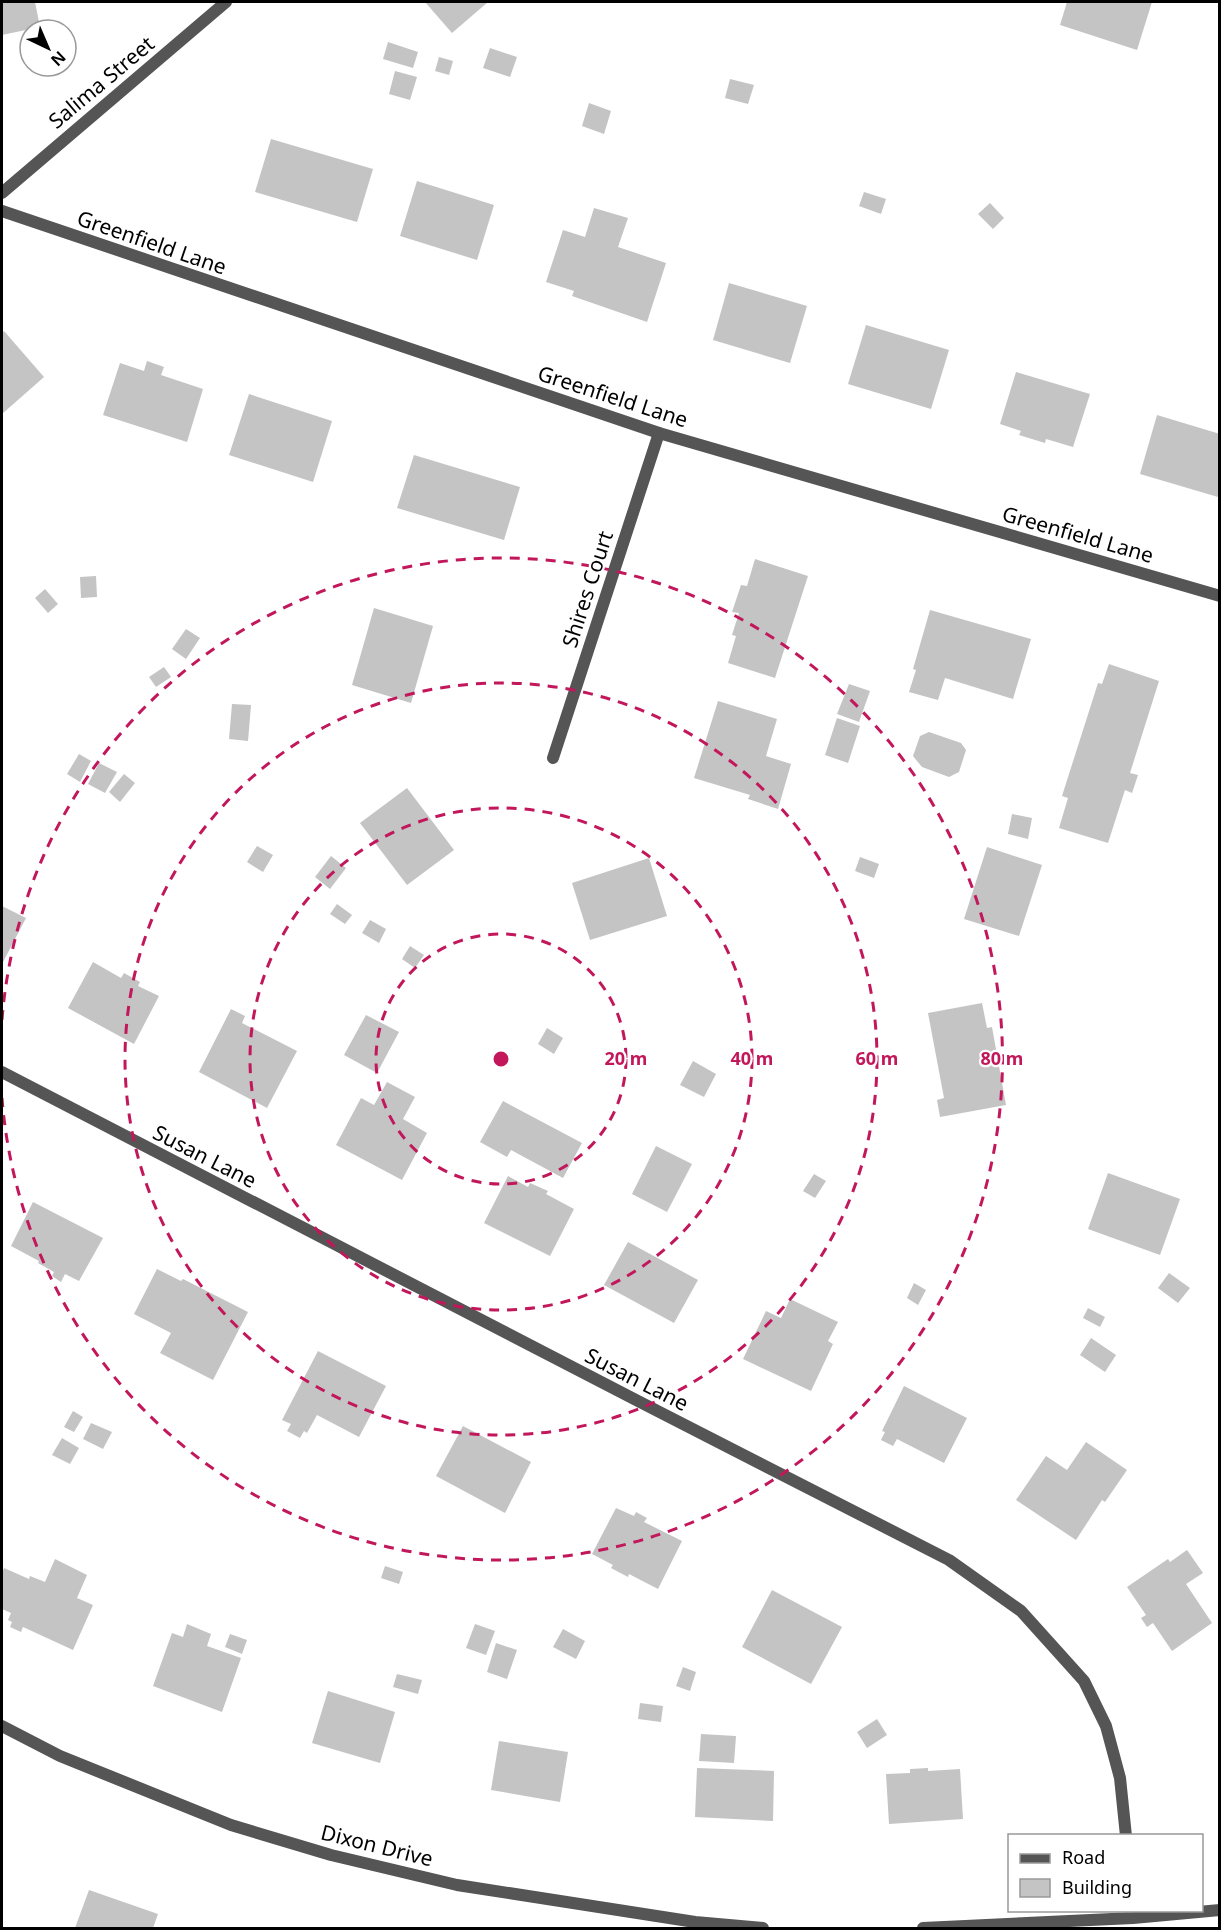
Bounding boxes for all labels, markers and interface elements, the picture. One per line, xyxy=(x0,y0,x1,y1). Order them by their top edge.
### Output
north arrow xyxy=(18,18,78,78)
street label: Salima Street xyxy=(42,29,160,134)
text: N xyxy=(46,46,71,71)
street label: Greenfield Lane xyxy=(74,203,230,281)
street label: Greenfield Lane xyxy=(534,359,692,433)
street label: Greenfield Lane xyxy=(999,499,1157,569)
street label: Shires Court xyxy=(555,527,619,651)
text: 20 m xyxy=(605,1046,647,1070)
text: 40 m xyxy=(731,1046,773,1070)
text: 60 m xyxy=(856,1046,898,1070)
text: 80 m xyxy=(981,1046,1023,1070)
centre of rings xyxy=(491,1049,511,1069)
street label: Susan Lane xyxy=(149,1118,261,1194)
street label: Susan Lane xyxy=(581,1341,693,1417)
street label: Dixon Drive xyxy=(318,1818,436,1872)
legend xyxy=(1008,1834,1203,1912)
text: Road xyxy=(1062,1845,1105,1869)
text: Building xyxy=(1062,1875,1132,1899)

